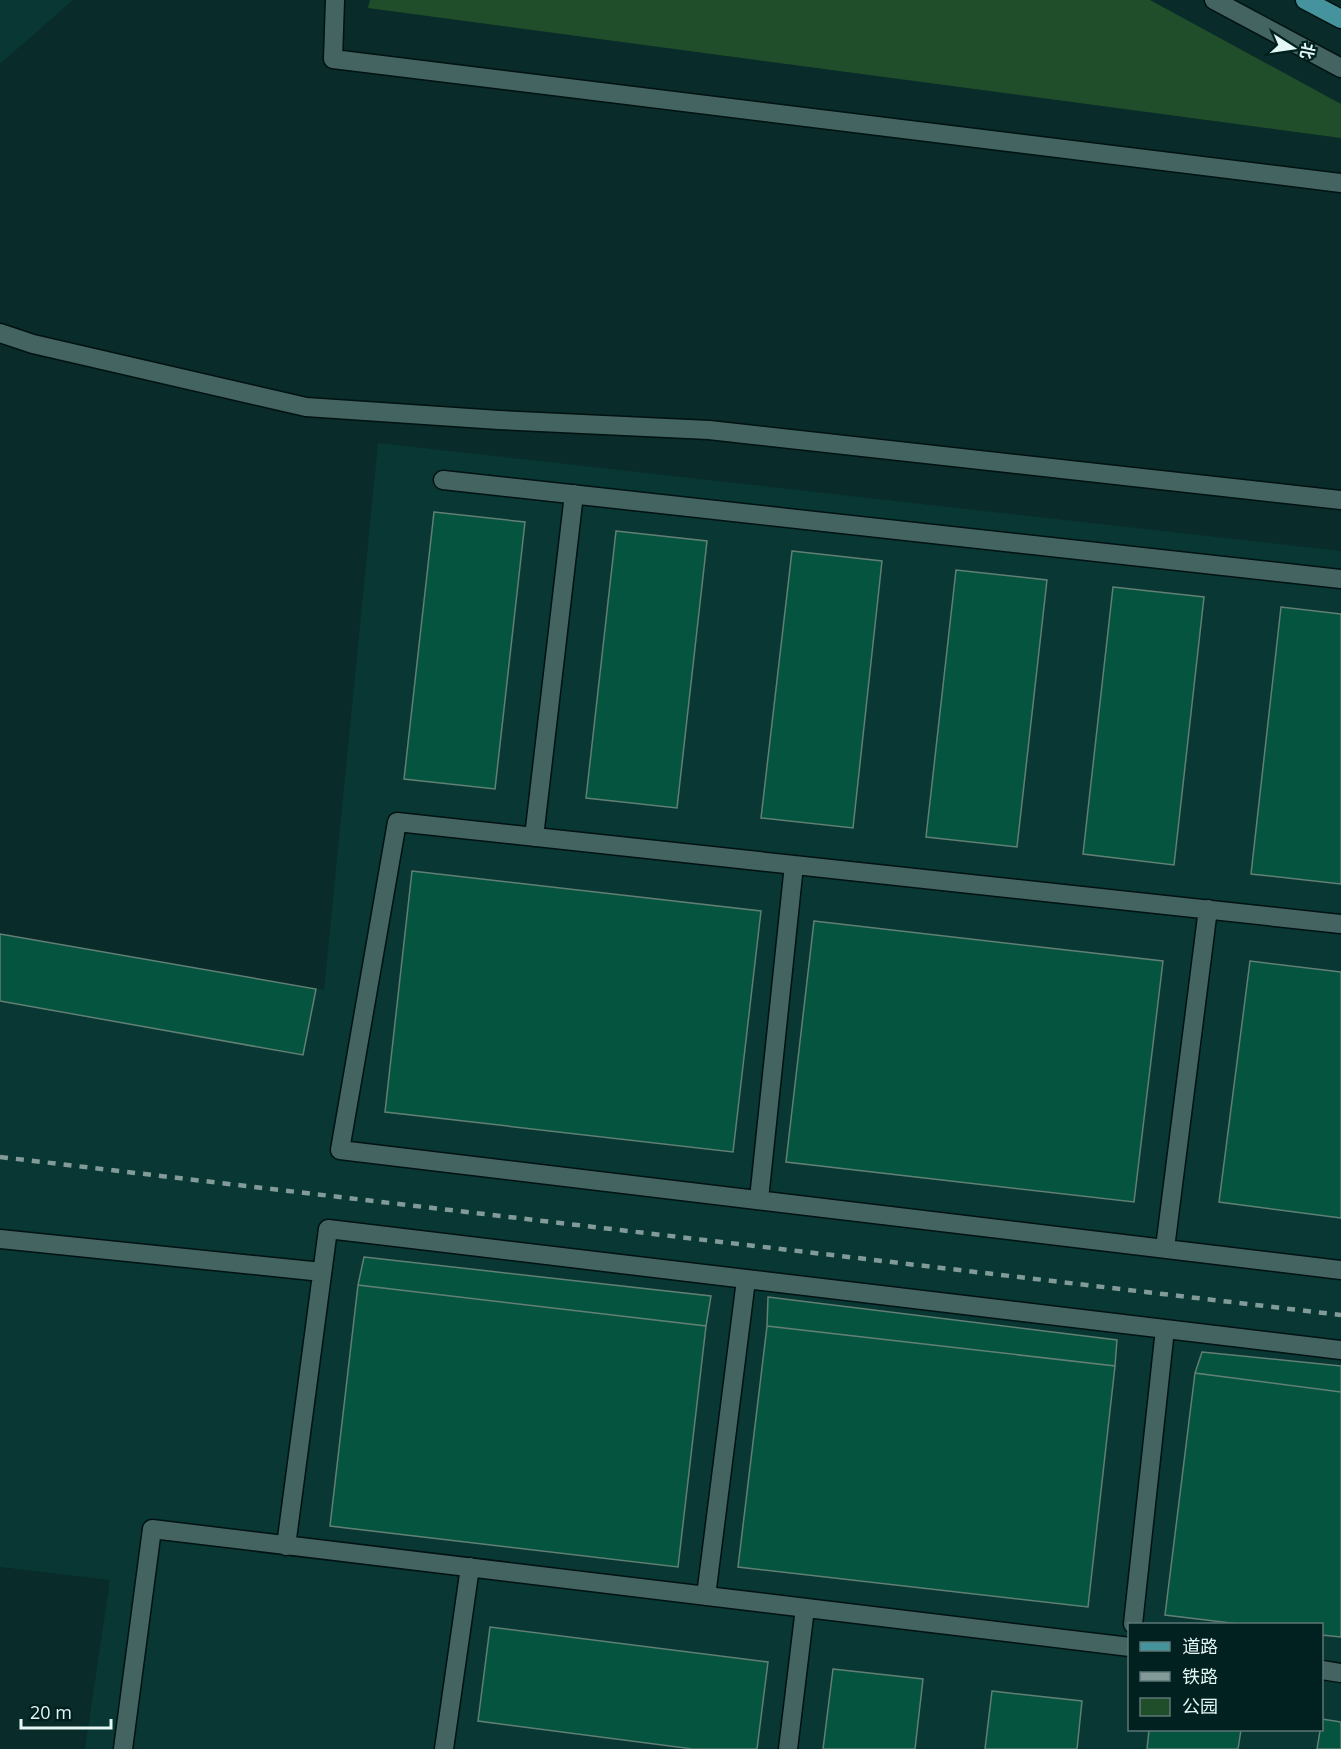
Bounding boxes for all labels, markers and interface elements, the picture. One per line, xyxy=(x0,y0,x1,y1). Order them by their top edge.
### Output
north arrow xyxy=(1263,18,1323,78)
text: 北 xyxy=(1295,41,1320,61)
legend xyxy=(1128,1623,1323,1731)
text: 道路 xyxy=(1182,1634,1218,1658)
text: 铁路 xyxy=(1182,1664,1218,1688)
scale bar xyxy=(21,1692,111,1730)
text: 公园 xyxy=(1182,1694,1218,1718)
text: 20 m xyxy=(30,1700,72,1724)

